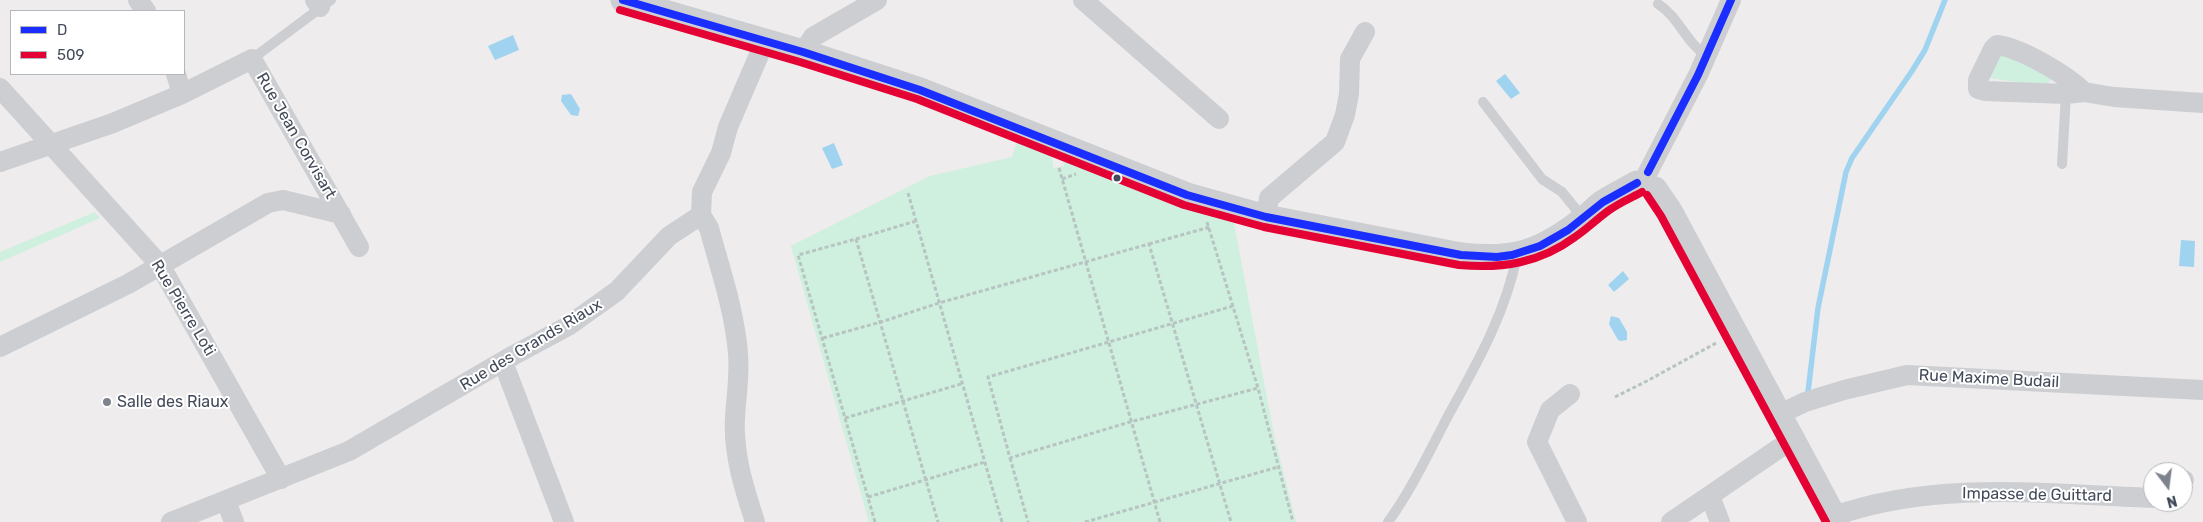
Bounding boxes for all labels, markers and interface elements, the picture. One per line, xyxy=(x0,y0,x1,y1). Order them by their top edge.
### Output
legend xyxy=(10,10,185,75)
text: D xyxy=(57,21,67,39)
text: 509 xyxy=(57,46,84,64)
street label: Rue Jean Corvisart xyxy=(252,69,340,203)
unlabelled marker xyxy=(1112,173,1122,183)
street label: Rue Pierre Loti xyxy=(147,256,219,360)
street label: Rue des Grands Riaux xyxy=(457,295,605,395)
street label: Rue Maxime Budail xyxy=(1918,366,2060,392)
place label: Salle des Riaux xyxy=(117,392,228,412)
marker: Salle des Riaux xyxy=(101,396,113,408)
north arrow xyxy=(2143,462,2193,512)
street label: Impasse de Guittard xyxy=(1962,484,2112,506)
text: N xyxy=(2165,491,2179,511)

